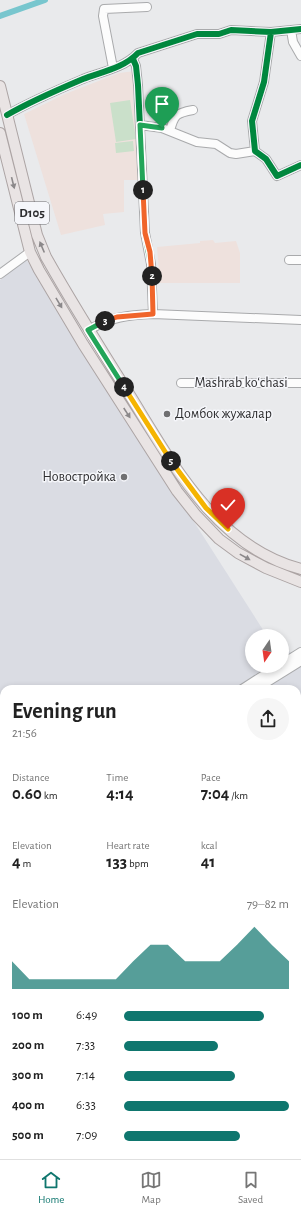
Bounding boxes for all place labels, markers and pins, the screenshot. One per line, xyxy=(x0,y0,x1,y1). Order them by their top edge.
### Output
pin xyxy=(145,87,179,128)
pin: 1 xyxy=(133,180,153,200)
pin: 2 xyxy=(142,266,162,286)
pin: 3 xyxy=(95,311,115,331)
pin: 4 xyxy=(114,377,134,397)
place label: Домбок жужалар xyxy=(175,407,272,421)
marker: Домбок жужалар xyxy=(162,409,172,419)
pin: 5 xyxy=(161,451,181,471)
place label: Новостройка xyxy=(42,470,117,484)
marker: Новостройка xyxy=(119,472,129,482)
pin xyxy=(211,488,245,529)

